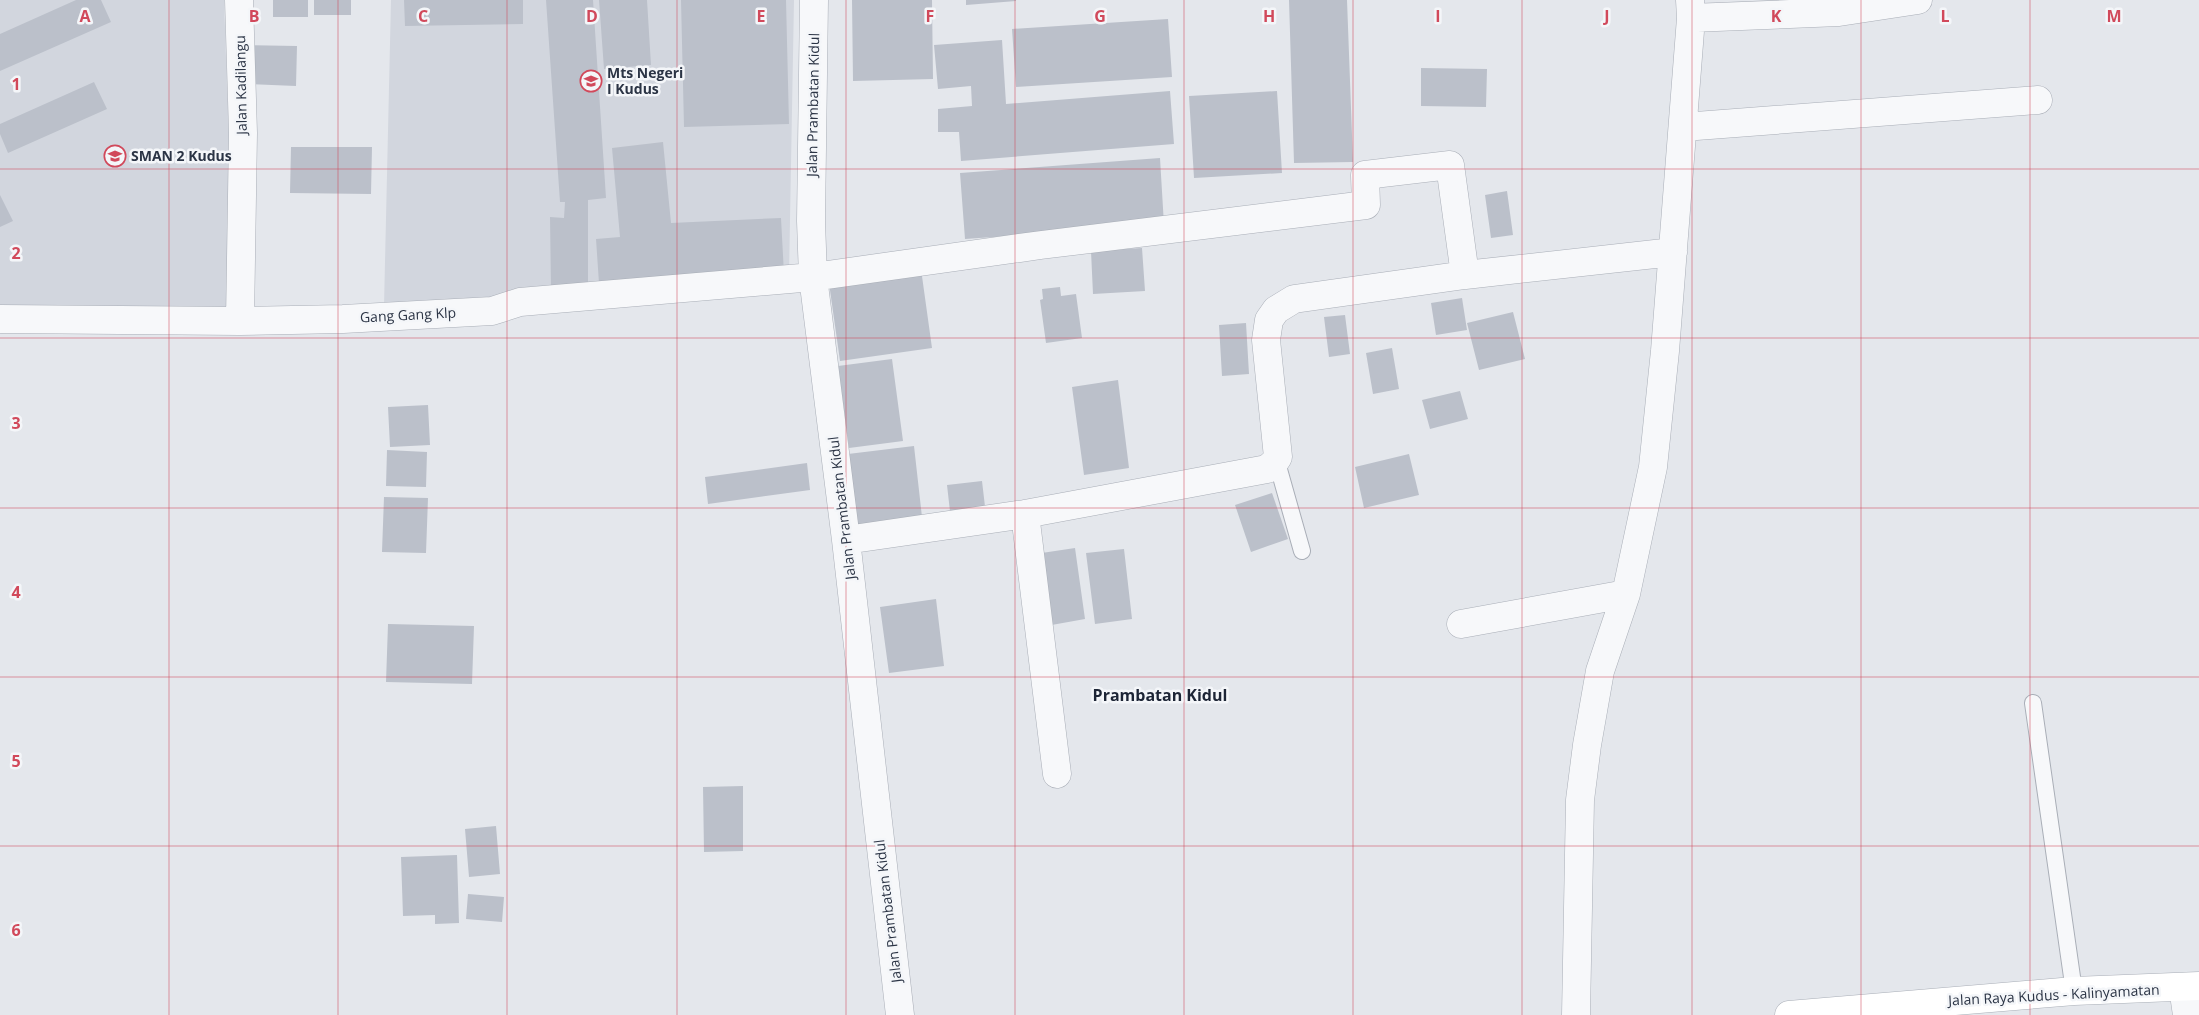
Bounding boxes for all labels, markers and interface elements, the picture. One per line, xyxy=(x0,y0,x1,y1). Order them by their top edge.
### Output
text: A xyxy=(79,5,91,27)
text: B xyxy=(249,5,259,27)
text: C xyxy=(418,5,428,27)
text: D xyxy=(586,5,598,27)
text: E xyxy=(757,5,766,27)
text: F xyxy=(926,5,934,27)
text: G xyxy=(1094,5,1106,27)
text: H xyxy=(1263,5,1275,27)
text: I xyxy=(1435,5,1441,27)
text: J xyxy=(1602,5,1610,27)
text: K xyxy=(1771,5,1782,27)
text: L xyxy=(1940,5,1950,27)
text: M xyxy=(2106,5,2122,27)
street label: Jalan Prambatan Kidul xyxy=(802,33,823,179)
street label: Jalan Kadilangu xyxy=(230,35,251,137)
place label: Mts Negeri I Kudus xyxy=(607,63,683,98)
school or university icon: Mts Negeri I Kudus xyxy=(579,69,603,93)
text: 1 xyxy=(11,73,21,95)
school or university icon: SMAN 2 Kudus xyxy=(103,144,127,168)
place label: SMAN 2 Kudus xyxy=(131,146,232,165)
text: 2 xyxy=(11,242,21,264)
street label: Gang Gang Klp xyxy=(359,302,457,327)
text: 3 xyxy=(11,412,21,434)
street label: Jalan Prambatan Kidul xyxy=(823,435,860,583)
text: 4 xyxy=(11,581,21,603)
district label: Prambatan Kidul xyxy=(1093,684,1227,706)
text: 5 xyxy=(11,750,21,772)
street label: Jalan Prambatan Kidul xyxy=(869,838,906,986)
text: 6 xyxy=(11,919,21,941)
street label: Jalan Raya Kudus - Kalinyamatan xyxy=(1946,979,2160,1010)

